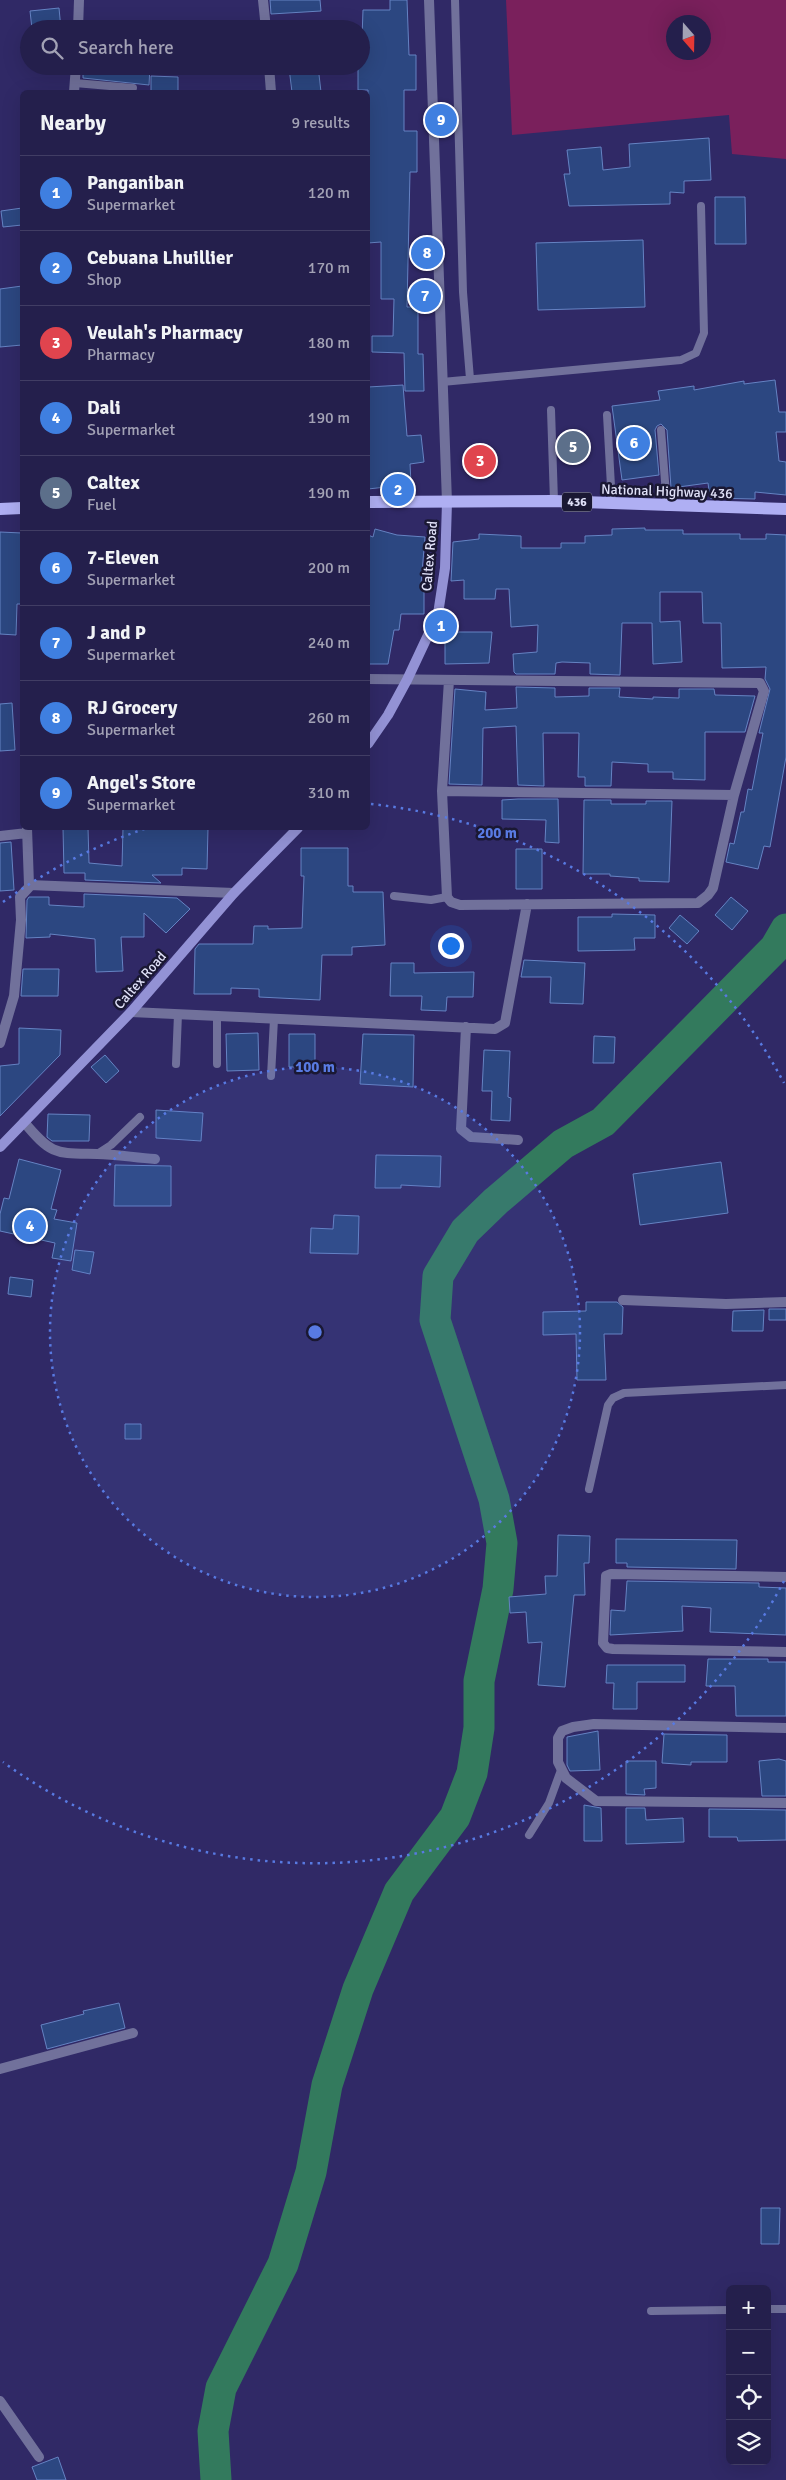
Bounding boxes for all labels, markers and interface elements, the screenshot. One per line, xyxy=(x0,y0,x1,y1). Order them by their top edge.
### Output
north arrow xyxy=(666,15,711,60)
search box xyxy=(20,20,370,75)
icon: search xyxy=(38,34,66,62)
text: Search here xyxy=(78,36,174,60)
pin: 9 xyxy=(425,101,457,139)
text: Nearby xyxy=(40,110,106,136)
text: 9 results xyxy=(291,113,350,133)
text: Panganiban xyxy=(87,171,184,195)
text: 1 xyxy=(52,183,60,203)
text: 120 m xyxy=(308,183,350,203)
text: Supermarket xyxy=(87,195,175,215)
pin: 8 xyxy=(411,234,443,272)
text: Cebuana Lhuillier xyxy=(87,246,233,270)
text: 2 xyxy=(52,258,60,278)
text: 170 m xyxy=(308,258,350,278)
text: Shop xyxy=(87,270,121,290)
pin: 7 xyxy=(409,277,441,315)
text: Veulah's Pharmacy xyxy=(87,321,243,345)
text: 3 xyxy=(52,333,60,353)
text: 180 m xyxy=(308,333,350,353)
text: Pharmacy xyxy=(87,345,155,365)
text: Dali xyxy=(87,396,121,420)
text: 4 xyxy=(52,408,60,428)
text: 190 m xyxy=(308,408,350,428)
text: Supermarket xyxy=(87,420,175,440)
pin: 6 xyxy=(618,424,650,462)
pin: 5 xyxy=(557,428,589,466)
pin: 3 xyxy=(464,442,496,480)
text: Caltex xyxy=(87,471,140,495)
pin: 2 xyxy=(382,471,414,509)
street label: National Highway 436 xyxy=(601,481,733,502)
text: 5 xyxy=(52,483,60,503)
text: 190 m xyxy=(308,483,350,503)
road number: 436 xyxy=(562,492,592,512)
text: Fuel xyxy=(87,495,116,515)
street label: Caltex Road xyxy=(418,520,441,592)
text: 7-Eleven xyxy=(87,546,159,570)
text: 6 xyxy=(52,558,60,578)
text: 200 m xyxy=(308,558,350,578)
text: Supermarket xyxy=(87,570,175,590)
pin: 1 xyxy=(425,607,457,645)
text: J and P xyxy=(87,621,146,645)
text: 7 xyxy=(52,633,60,653)
text: 240 m xyxy=(308,633,350,653)
text: Supermarket xyxy=(87,645,175,665)
text: RJ Grocery xyxy=(87,696,177,720)
text: 8 xyxy=(52,708,60,728)
text: 260 m xyxy=(308,708,350,728)
text: Supermarket xyxy=(87,720,175,740)
text: Angel's Store xyxy=(87,771,196,795)
text: 9 xyxy=(52,783,60,803)
text: 310 m xyxy=(308,783,350,803)
text: Supermarket xyxy=(87,795,175,815)
text: 200 m xyxy=(477,824,517,842)
your location xyxy=(438,933,464,959)
street label: Caltex Road xyxy=(111,948,170,1013)
text: 100 m xyxy=(295,1058,335,1076)
pin: 4 xyxy=(14,1207,46,1245)
centre of rings xyxy=(306,1323,324,1341)
map controls xyxy=(726,2285,771,2465)
button: + xyxy=(726,2285,771,2330)
button: − xyxy=(726,2330,771,2375)
button: locate xyxy=(726,2375,771,2420)
button: layers xyxy=(726,2420,771,2465)

